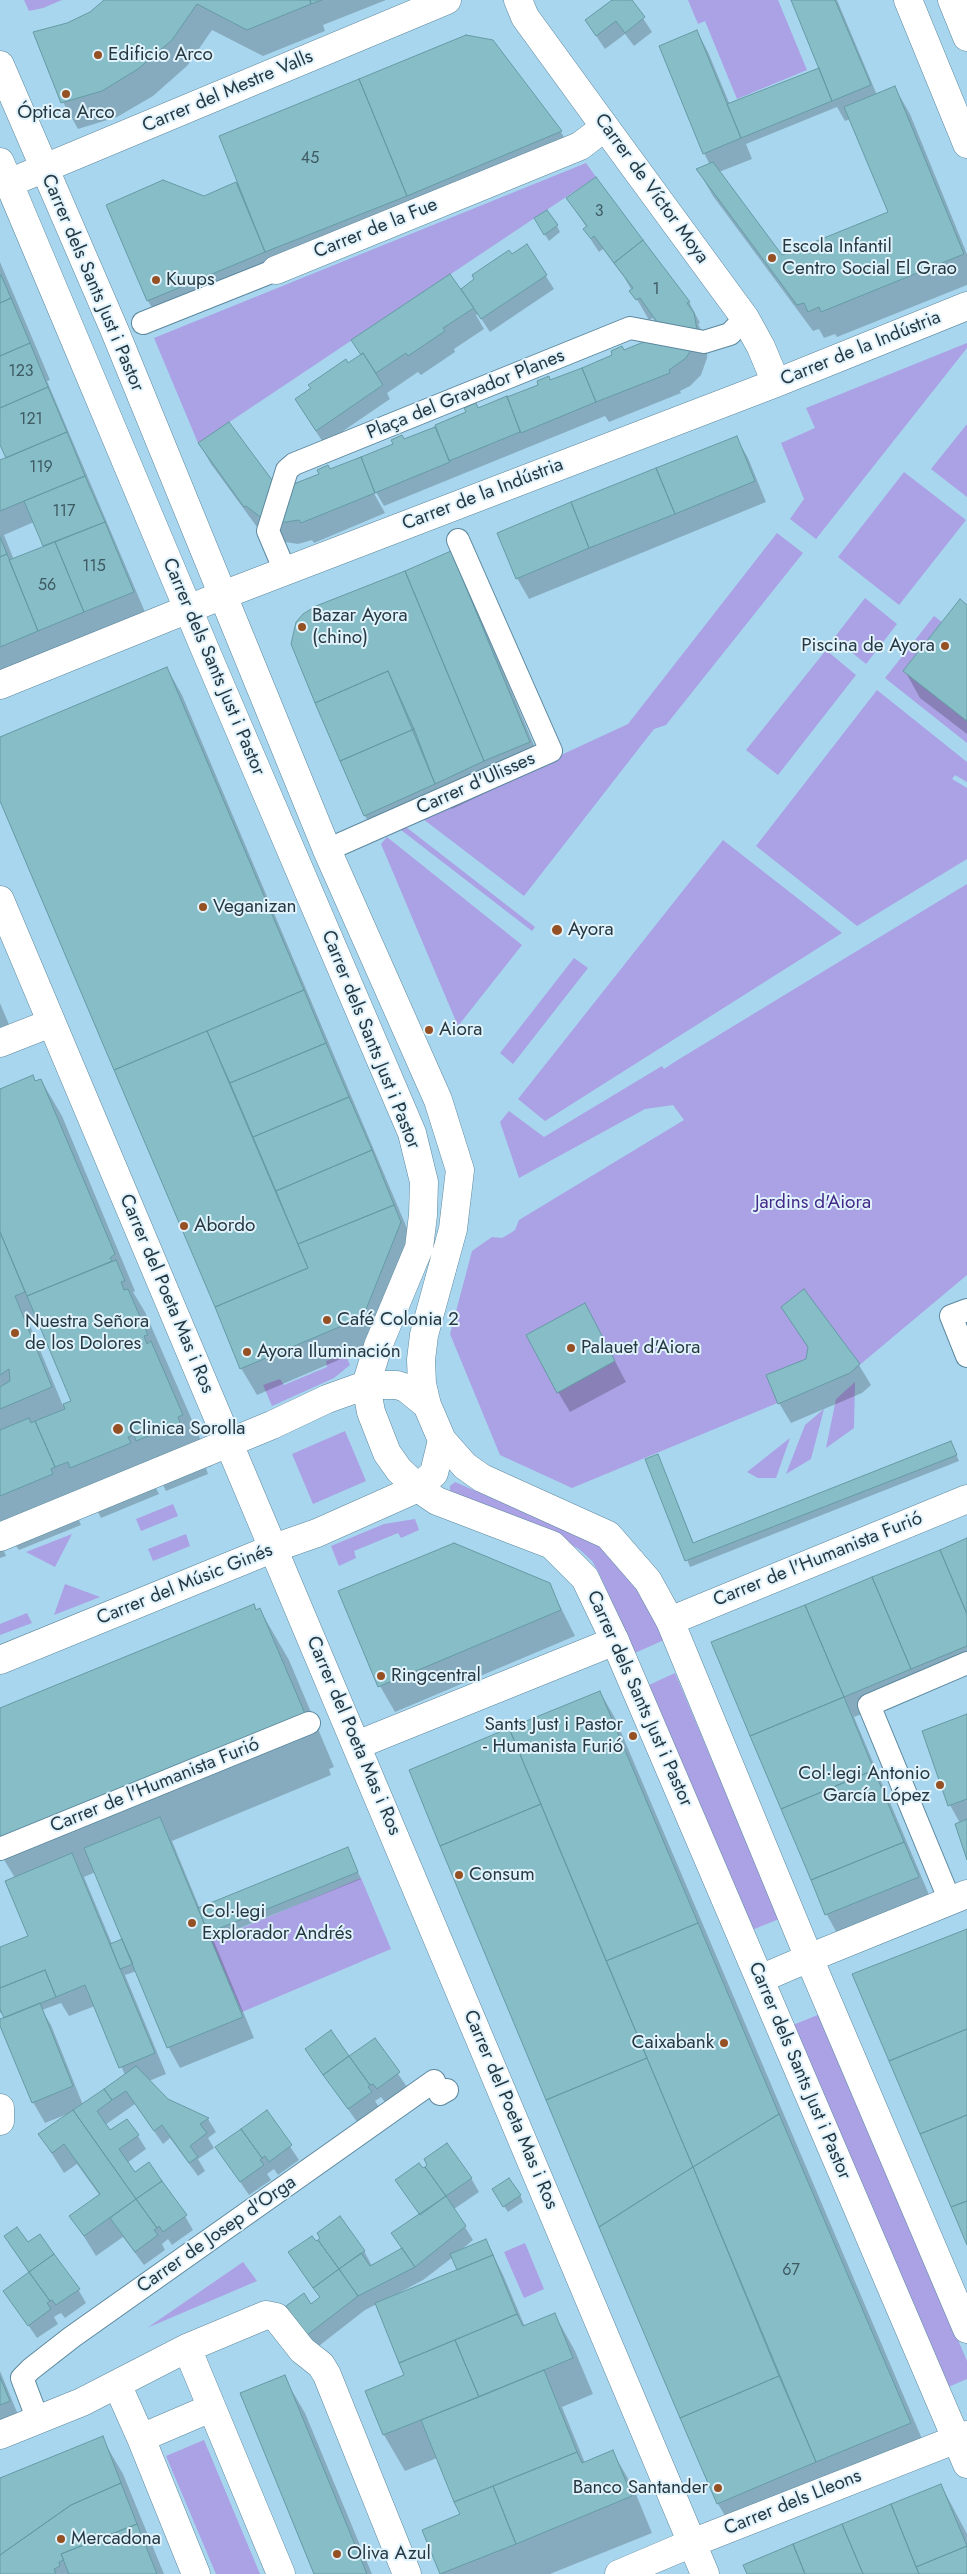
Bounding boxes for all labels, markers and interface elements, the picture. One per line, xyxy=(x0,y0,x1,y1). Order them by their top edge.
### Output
place label: Edificio Arco xyxy=(108,44,213,66)
street label: Carrer del Mestre Valls xyxy=(139,46,317,138)
marker: Edificio Arco xyxy=(92,49,104,61)
marker: Óptica Arco xyxy=(60,88,72,100)
place label: Óptica Arco xyxy=(17,102,115,124)
street label: Carrer de Víctor Moya xyxy=(589,110,713,268)
house number: 45 xyxy=(301,149,319,169)
street label: Carrer dels Sants Just i Pastor xyxy=(36,171,148,395)
street label: Carrer de la Fue xyxy=(311,194,441,264)
house number: 3 xyxy=(595,202,603,222)
place label: Escola Infantil Centro Social El Grao xyxy=(782,236,957,280)
marker: Escola Infantil Centro Social El Grao xyxy=(766,252,778,264)
place label: Kuups xyxy=(166,269,215,291)
marker: Kuups xyxy=(150,274,162,286)
house number: 1 xyxy=(652,280,660,300)
street label: Carrer de la Indústria xyxy=(778,306,944,392)
street label: Plaça del Gravador Planes xyxy=(364,345,568,445)
house number: 123 xyxy=(8,362,34,382)
house number: 121 xyxy=(19,410,43,430)
street label: Carrer de la Indústria xyxy=(399,454,567,536)
house number: 119 xyxy=(29,458,53,478)
house number: 117 xyxy=(53,502,75,522)
street label: Carrer dels Sants Just i Pastor xyxy=(157,555,269,779)
house number: 115 xyxy=(82,557,106,577)
house number: 56 xyxy=(38,576,56,596)
place label: Bazar Ayora (chino) xyxy=(312,605,408,649)
marker: Bazar Ayora (chino) xyxy=(296,621,308,633)
place label: Piscina de Ayora xyxy=(801,635,935,657)
marker: Piscina de Ayora xyxy=(939,640,951,652)
street label: Carrer d'Ulisses xyxy=(413,748,539,820)
place label: Veganizan xyxy=(213,896,297,918)
marker: Veganizan xyxy=(197,901,209,913)
place label: Ayora xyxy=(568,919,614,941)
marker: Ayora xyxy=(550,923,564,937)
street label: Carrer dels Sants Just i Pastor xyxy=(316,927,424,1153)
place label: Aiora xyxy=(439,1019,483,1041)
marker: Aiora xyxy=(423,1024,435,1036)
street label: Carrer del Poeta Mas i Ros xyxy=(114,1191,218,1397)
park label: Jardins d'Aiora xyxy=(755,1192,871,1214)
place label: Abordo xyxy=(194,1215,255,1237)
marker: Abordo xyxy=(178,1220,190,1232)
place label: Café Colonia 2 xyxy=(337,1309,459,1331)
place label: Nuestra Señora de los Dolores xyxy=(25,1311,149,1355)
marker: Café Colonia 2 xyxy=(321,1314,333,1326)
marker: Nuestra Señora de los Dolores xyxy=(9,1327,21,1339)
place label: Palauet d'Aiora xyxy=(581,1337,700,1359)
place label: Ayora Iluminación xyxy=(257,1341,401,1363)
marker: Palauet d'Aiora xyxy=(565,1342,577,1354)
marker: Ayora Iluminación xyxy=(241,1346,253,1358)
place label: Clinica Sorolla xyxy=(129,1418,245,1440)
marker: Clinica Sorolla xyxy=(111,1422,125,1436)
street label: Carrer de l'Humanista Furió xyxy=(710,1508,926,1612)
street label: Carrer del Músic Ginés xyxy=(94,1539,276,1631)
street label: Carrer dels Sants Just i Pastor xyxy=(581,1588,697,1810)
street label: Carrer del Poeta Mas i Ros xyxy=(301,1633,405,1839)
place label: Ringcentral xyxy=(391,1665,481,1687)
marker: Ringcentral xyxy=(375,1670,387,1682)
place label: Sants Just i Pastor - Humanista Furió xyxy=(483,1714,623,1758)
marker: Sants Just i Pastor - Humanista Furió xyxy=(627,1730,639,1742)
street label: Carrer de l'Humanista Furió xyxy=(47,1734,263,1838)
place label: Col·legi Antonio García López xyxy=(798,1763,930,1807)
marker: Col·legi Antonio García López xyxy=(934,1779,946,1791)
place label: Consum xyxy=(469,1864,535,1886)
marker: Consum xyxy=(453,1869,465,1881)
place label: Col·legi Explorador Andrés xyxy=(202,1901,352,1945)
marker: Col·legi Explorador Andrés xyxy=(186,1917,198,1929)
street label: Carrer dels Sants Just i Pastor xyxy=(743,1959,855,2183)
street label: Carrer del Poeta Mas i Ros xyxy=(458,2007,562,2213)
place label: Caixabank xyxy=(631,2032,714,2054)
marker: Caixabank xyxy=(718,2037,730,2049)
street label: Carrer de Josep d'Orga xyxy=(133,2171,301,2299)
house number: 67 xyxy=(782,2261,800,2281)
street label: Carrer dels Lleons xyxy=(721,2465,865,2541)
place label: Banco Santander xyxy=(573,2477,708,2499)
marker: Banco Santander xyxy=(712,2482,724,2494)
place label: Mercadona xyxy=(71,2528,161,2550)
marker: Mercadona xyxy=(55,2533,67,2545)
place label: Oliva Azul xyxy=(347,2543,431,2565)
marker: Oliva Azul xyxy=(331,2548,343,2560)

